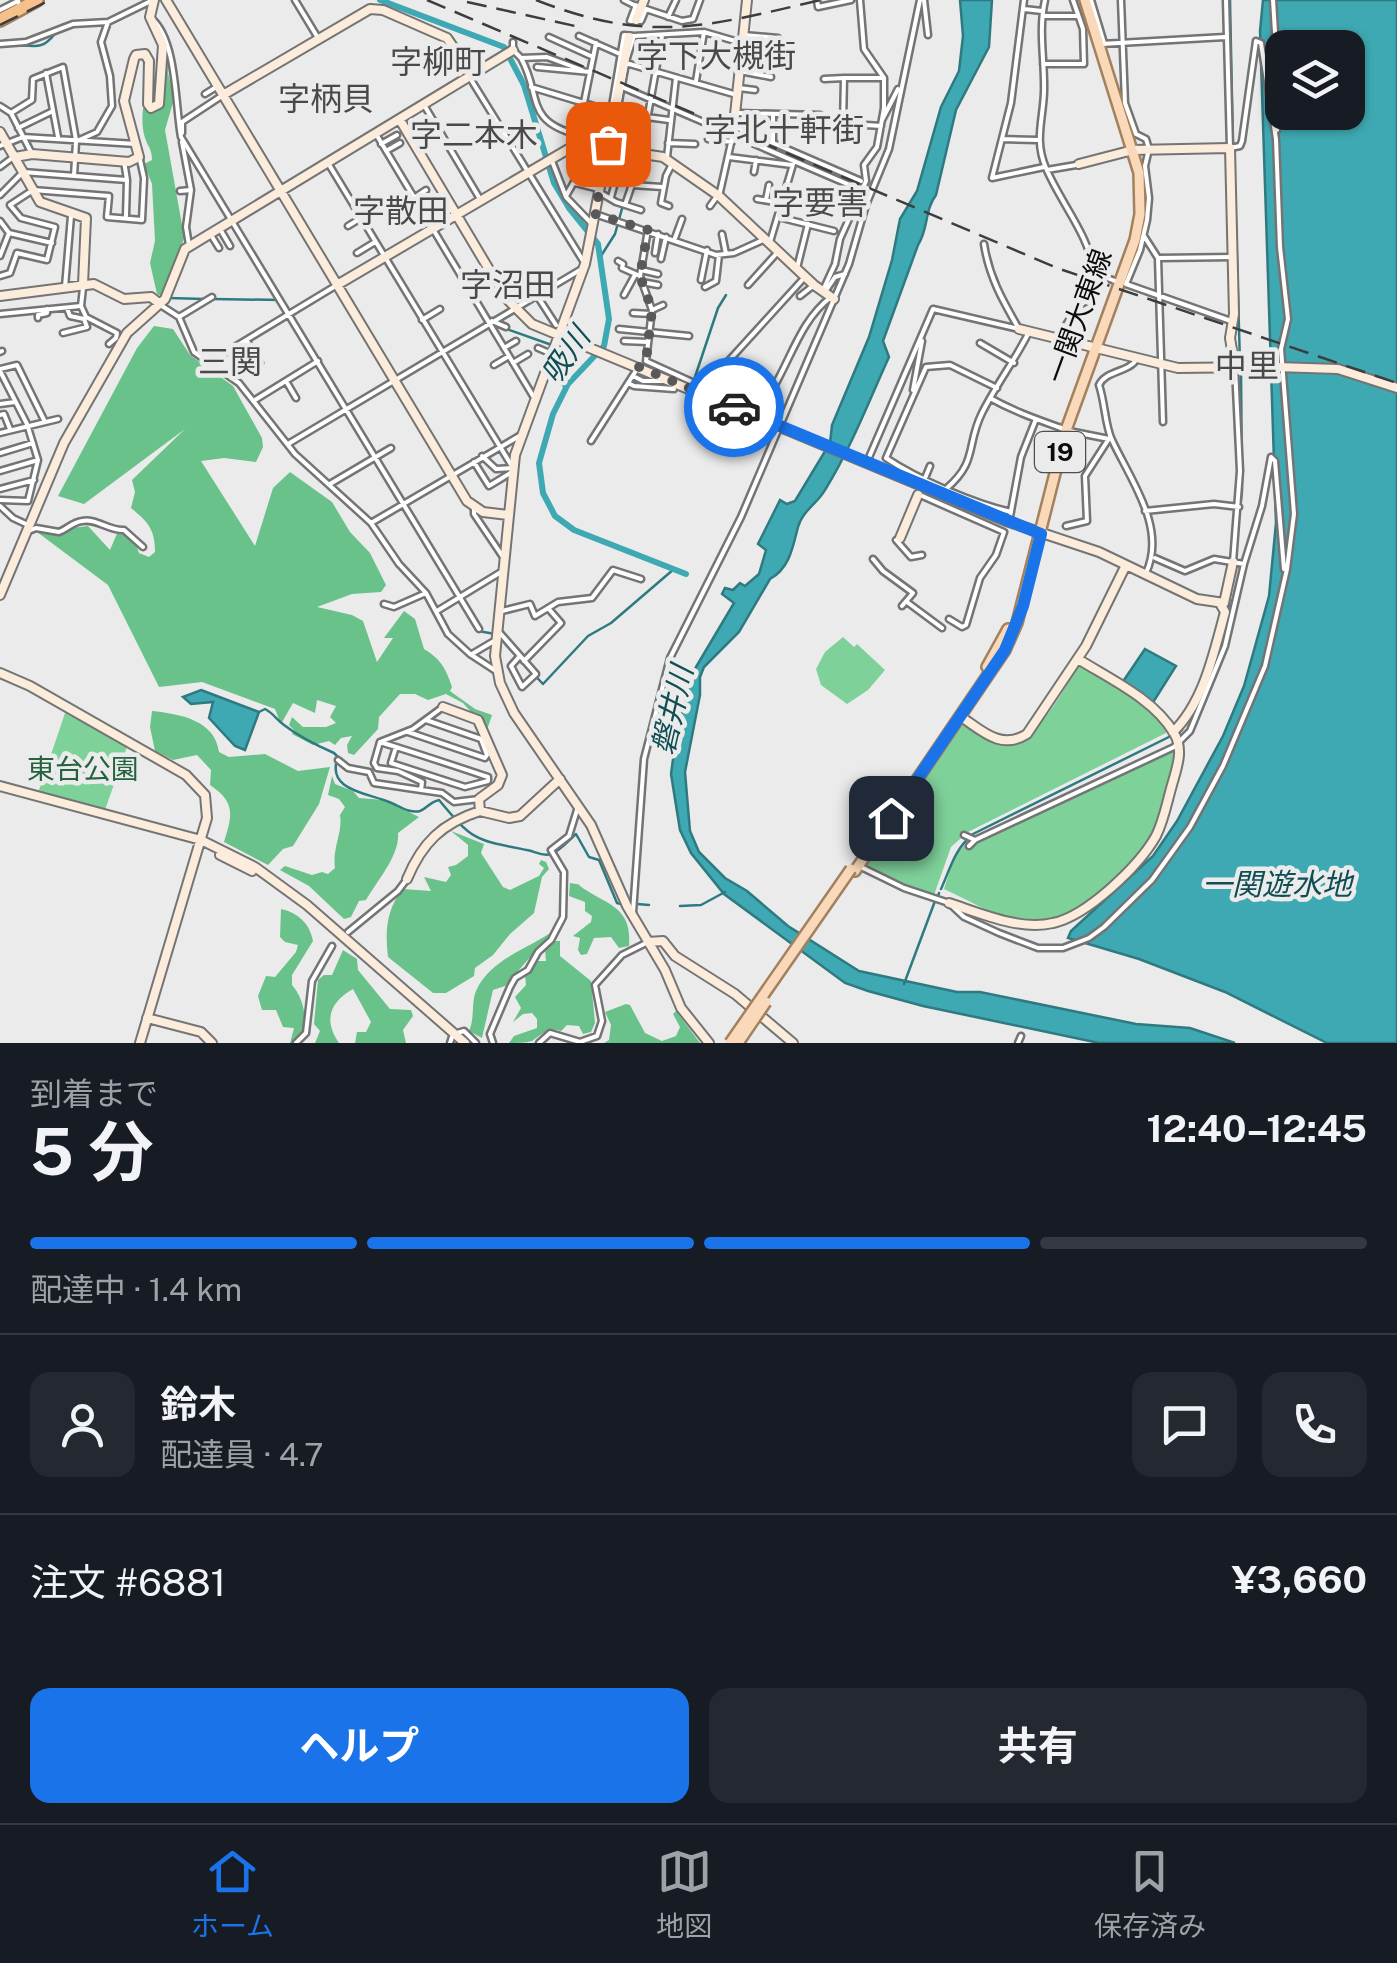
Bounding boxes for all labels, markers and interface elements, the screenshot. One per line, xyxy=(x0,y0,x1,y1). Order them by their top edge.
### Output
map controls xyxy=(1265,30,1365,130)
button: layers xyxy=(1265,30,1365,130)
district label: 字下大槻街 xyxy=(636,37,796,74)
district label: 字柳町 xyxy=(390,43,486,80)
district label: 字柄貝 xyxy=(278,80,374,117)
pin xyxy=(566,102,651,187)
district label: 字北十軒街 xyxy=(704,111,864,148)
district label: 字二本木 xyxy=(410,116,538,153)
icon: bag xyxy=(581,117,636,172)
district label: 字要害 xyxy=(772,184,868,221)
district label: 字散田 xyxy=(353,192,449,229)
street label: 一関大東線 xyxy=(1039,245,1117,387)
district label: 字沼田 xyxy=(460,266,556,303)
water label: 吸川 xyxy=(533,318,599,390)
district label: 三関 xyxy=(198,343,262,380)
district label: 中里 xyxy=(1215,347,1279,384)
courier xyxy=(684,357,784,457)
icon: car xyxy=(707,380,762,435)
road number: 19 xyxy=(1035,432,1085,472)
water label: 磐井川 xyxy=(644,659,700,758)
park label: 東台公園 xyxy=(27,752,139,785)
pin xyxy=(849,776,934,861)
icon: home xyxy=(864,791,919,846)
water label: 一関遊水地 xyxy=(1202,866,1355,902)
text: 到着まで xyxy=(30,1075,158,1112)
text: 12:40–12:45 xyxy=(1147,1106,1367,1151)
text: 5 分 xyxy=(30,1113,154,1190)
text: 配達中 · 1.4 km xyxy=(30,1271,242,1308)
button: person xyxy=(30,1372,135,1477)
button: chat xyxy=(1132,1372,1237,1477)
button: phone xyxy=(1262,1372,1367,1477)
text: 鈴木 xyxy=(160,1382,236,1427)
text: 配達員 · 4.7 xyxy=(160,1436,324,1473)
text: ¥3,660 xyxy=(1232,1557,1367,1602)
text: 注文 #6881 xyxy=(30,1560,226,1605)
button: ヘルプ xyxy=(30,1688,689,1803)
button: 共有 xyxy=(709,1688,1367,1803)
tab: ホーム xyxy=(191,1844,274,1944)
tab: 地図 xyxy=(656,1844,712,1944)
tab: 保存済み xyxy=(1094,1844,1206,1944)

